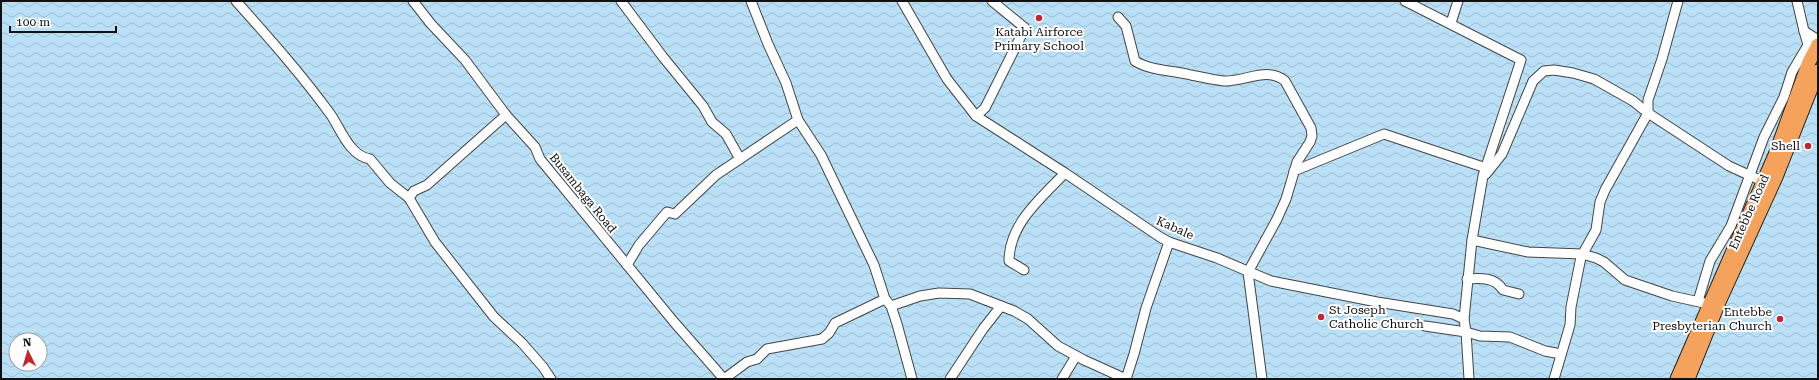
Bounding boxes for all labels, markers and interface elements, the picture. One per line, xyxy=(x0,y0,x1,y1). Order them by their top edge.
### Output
scale bar xyxy=(10,8,116,34)
marker: Katabi Airforce Primary School xyxy=(1034,13,1044,23)
text: 100 m xyxy=(16,15,50,29)
place label: Katabi Airforce Primary School xyxy=(994,25,1084,53)
place label: Shell xyxy=(1771,139,1800,153)
marker: Shell xyxy=(1803,141,1813,151)
street label: Busambaga Road xyxy=(547,150,619,236)
street label: Entebbe Road xyxy=(1726,172,1772,252)
street label: Kabale xyxy=(1154,214,1196,243)
place label: St Joseph Catholic Church xyxy=(1329,303,1424,331)
place label: Entebbe Presbyterian Church xyxy=(1652,305,1772,333)
marker: St Joseph Catholic Church xyxy=(1316,312,1326,322)
marker: Entebbe Presbyterian Church xyxy=(1775,314,1785,324)
north arrow xyxy=(8,332,48,372)
text: N xyxy=(22,336,32,349)

